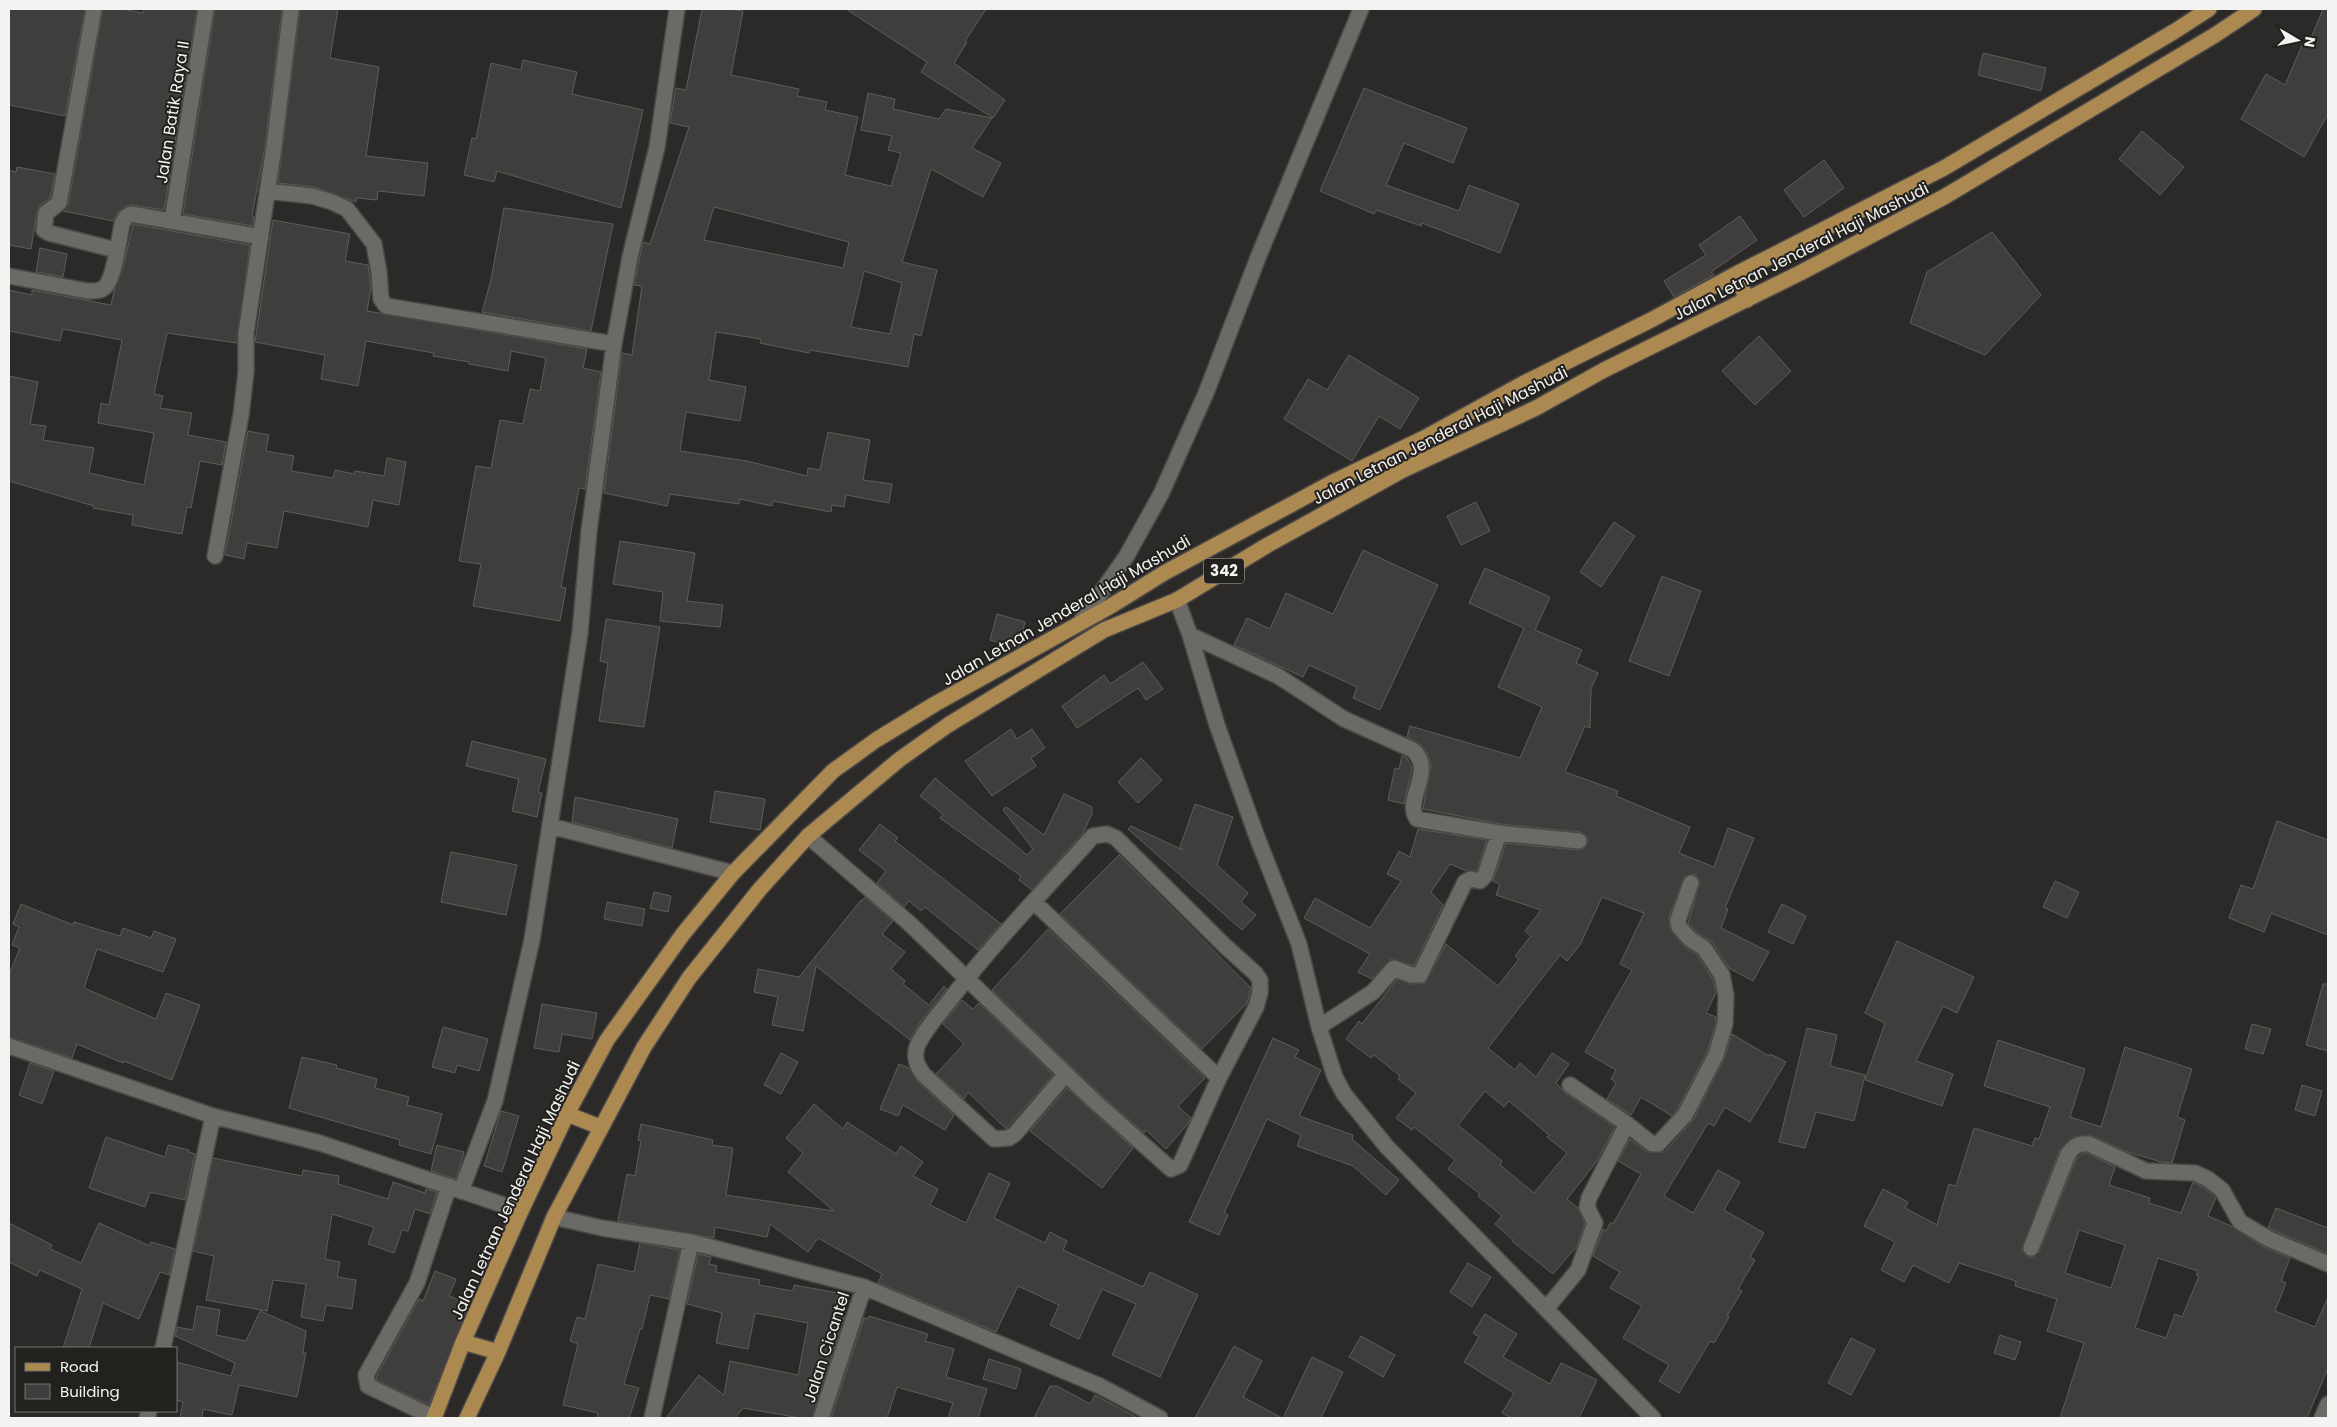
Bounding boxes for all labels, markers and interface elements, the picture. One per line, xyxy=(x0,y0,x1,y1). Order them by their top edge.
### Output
north arrow xyxy=(2272,15,2322,65)
text: N xyxy=(2299,35,2321,49)
street label: Jalan Batik Raya II xyxy=(150,39,195,185)
street label: Jalan Letnan Jenderal Haji Mashudi xyxy=(1670,177,1933,326)
street label: Jalan Letnan Jenderal Haji Mashudi xyxy=(1309,361,1572,510)
street label: Jalan Letnan Jenderal Haji Mashudi xyxy=(938,530,1195,691)
road number: 342 xyxy=(1204,558,1244,584)
street label: Jalan Letnan Jenderal Haji Mashudi xyxy=(445,1057,586,1323)
street label: Jalan Cicantel xyxy=(798,1289,855,1406)
legend xyxy=(15,1347,178,1412)
text: Road xyxy=(60,1356,99,1377)
text: Building xyxy=(60,1381,120,1402)

